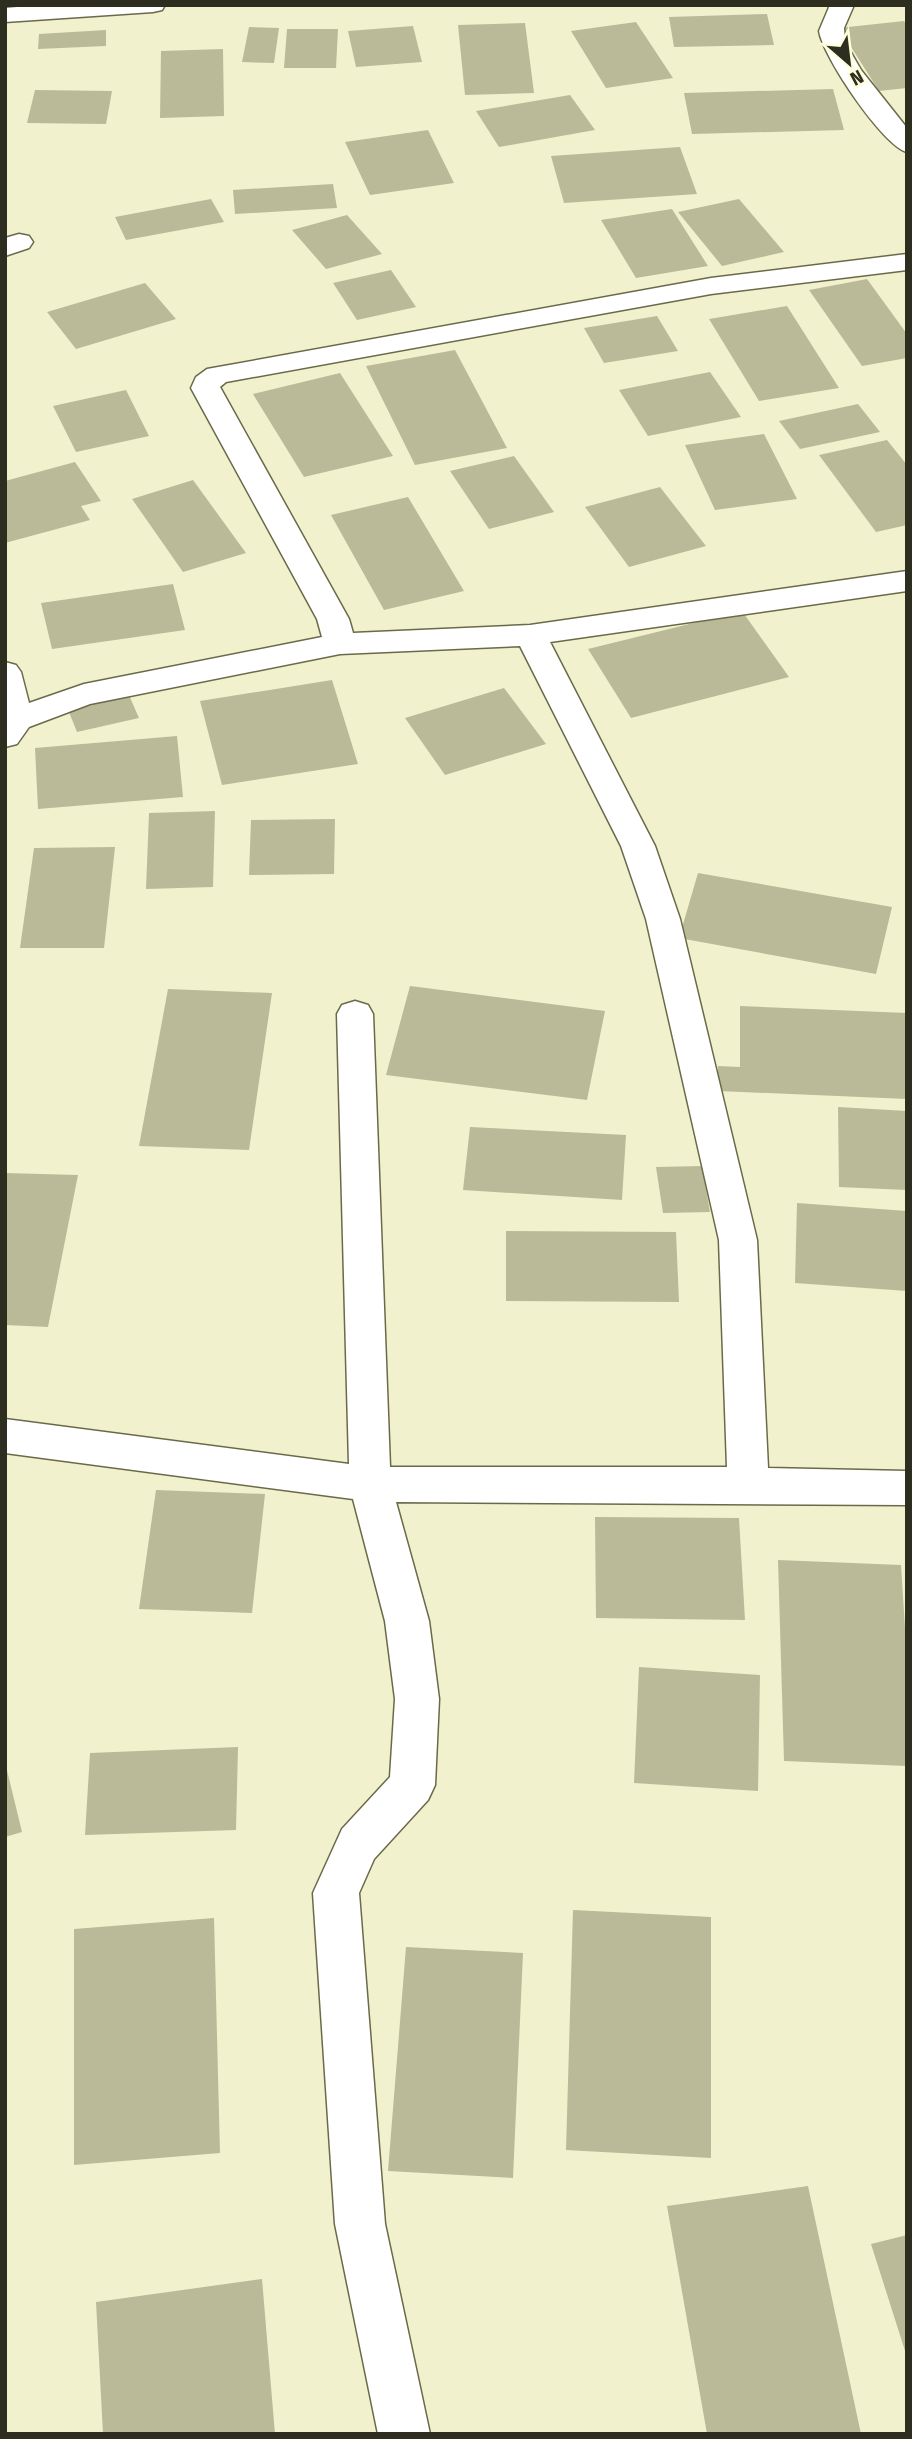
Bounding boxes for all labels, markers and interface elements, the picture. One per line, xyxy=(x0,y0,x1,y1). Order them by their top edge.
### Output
north arrow xyxy=(814,28,884,98)
text: N xyxy=(846,65,867,90)

